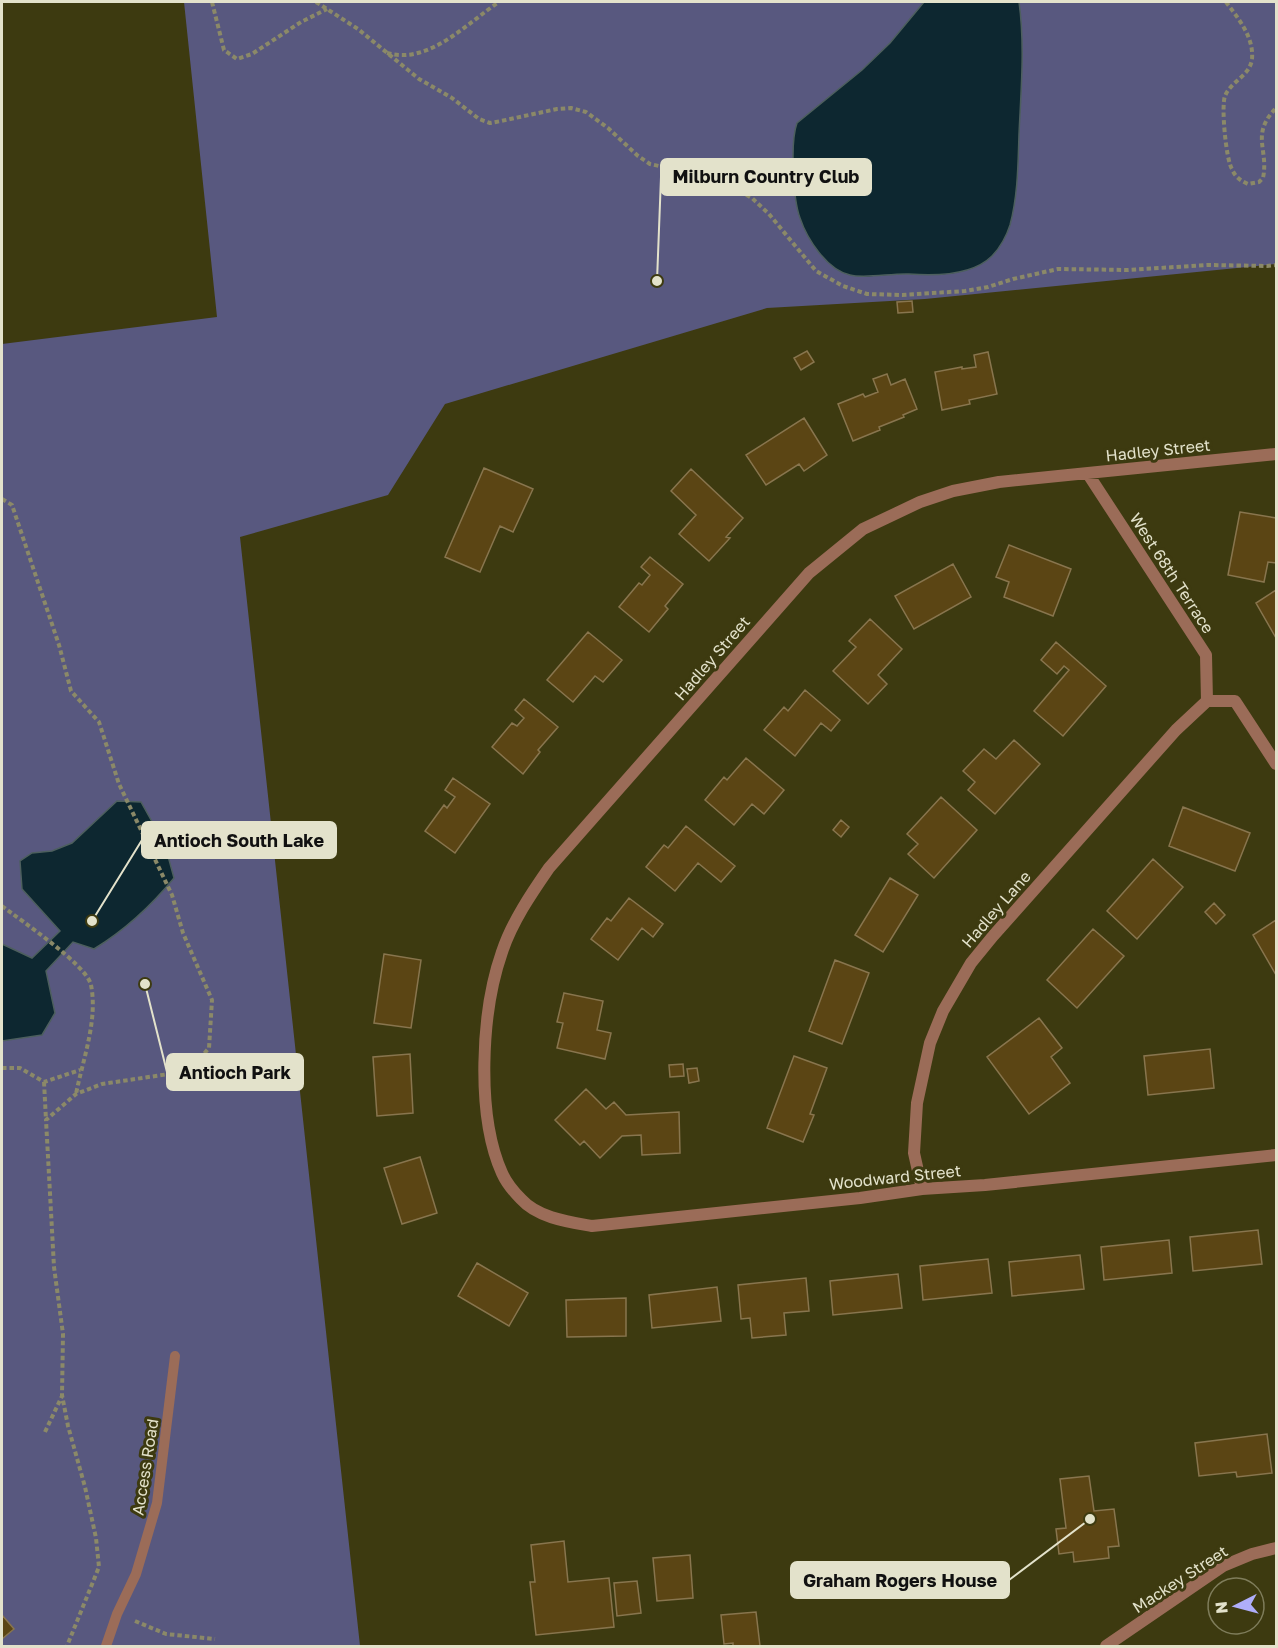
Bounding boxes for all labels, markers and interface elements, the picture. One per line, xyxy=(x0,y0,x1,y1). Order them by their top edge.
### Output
callout: Milburn Country Club xyxy=(661,159,871,195)
text: Milburn Country Club xyxy=(673,165,859,187)
street label: Hadley Street xyxy=(1105,435,1211,465)
street label: West 68th Terrace xyxy=(1126,509,1218,637)
street label: Hadley Street xyxy=(670,612,754,704)
callout: Antioch South Lake xyxy=(142,822,336,858)
text: Antioch South Lake xyxy=(154,829,324,851)
street label: Hadley Lane xyxy=(957,866,1035,952)
callout: Antioch Park xyxy=(167,1054,303,1090)
text: Antioch Park xyxy=(179,1061,292,1083)
street label: Woodward Street xyxy=(828,1160,962,1194)
street label: Access Road xyxy=(128,1417,162,1517)
street label: Mackey Street xyxy=(1129,1541,1231,1617)
callout: Graham Rogers House xyxy=(791,1562,1009,1598)
text: Graham Rogers House xyxy=(803,1569,997,1591)
north arrow xyxy=(1206,1576,1266,1636)
text: N xyxy=(1211,1600,1232,1615)

